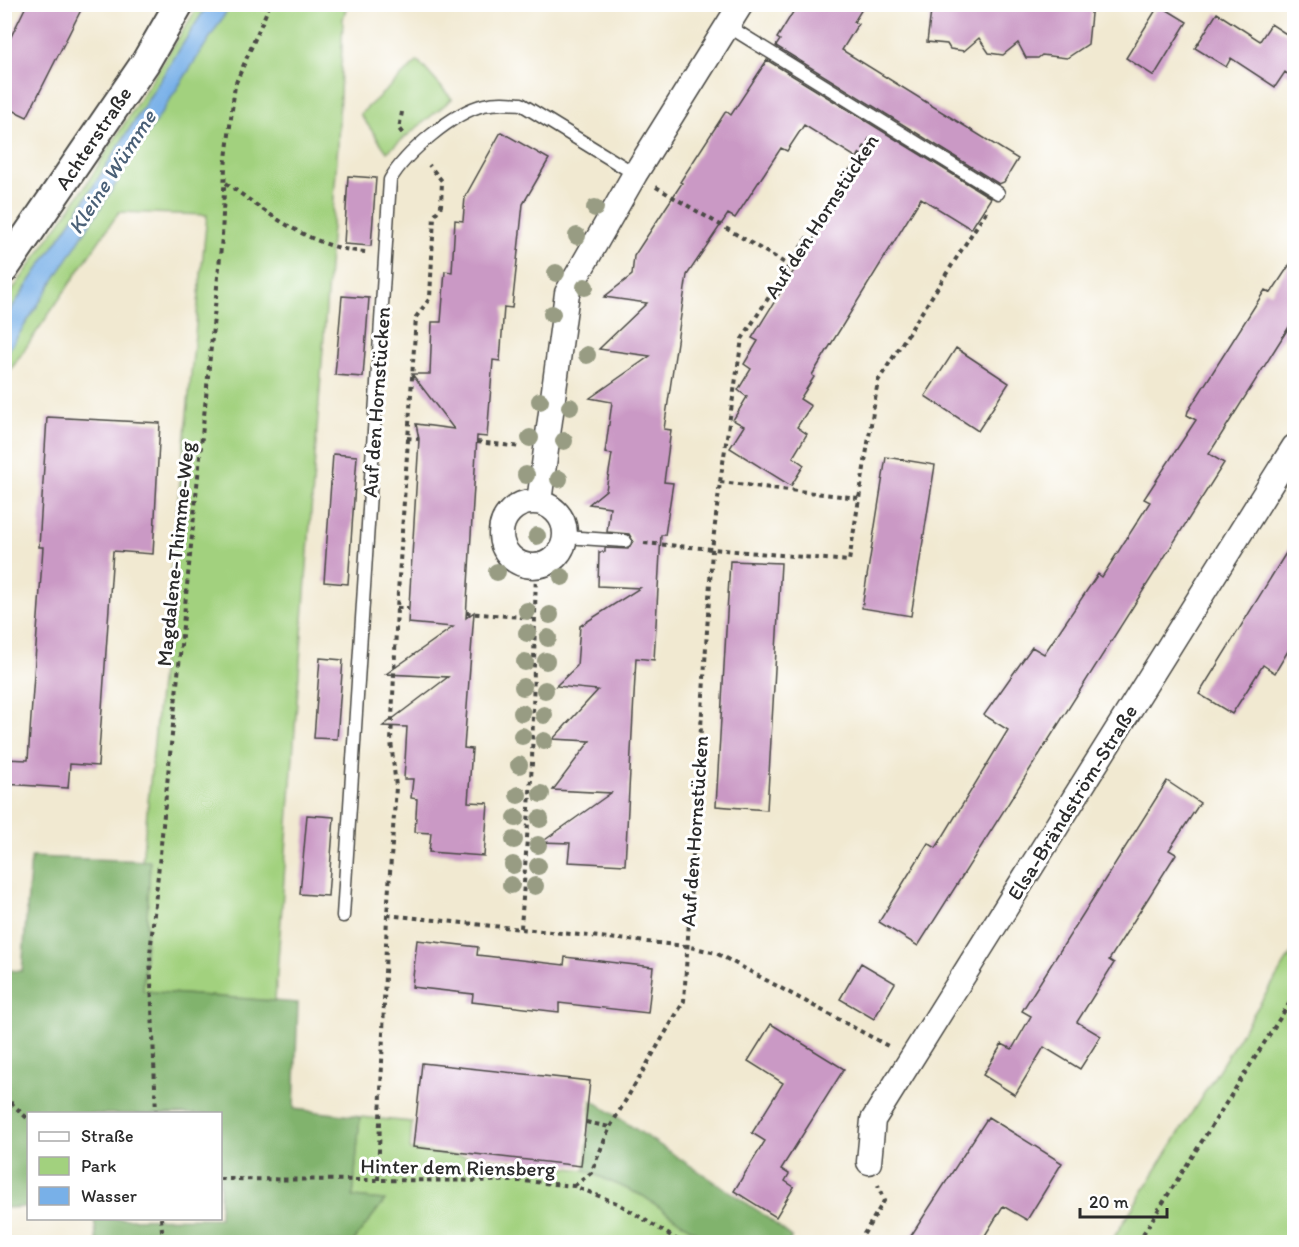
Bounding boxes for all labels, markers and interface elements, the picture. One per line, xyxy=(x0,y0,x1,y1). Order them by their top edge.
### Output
street label: Achterstraße xyxy=(49,82,137,194)
water label: Kleine Wümme xyxy=(62,104,163,239)
street label: Auf den Hornstücken xyxy=(758,129,884,303)
street label: Auf den Hornstücken xyxy=(357,306,395,498)
street label: Magdalene-Thimme-Weg xyxy=(151,440,199,668)
street label: Elsa-Brändström-Straße xyxy=(1002,700,1142,904)
street label: Auf den Hornstücken xyxy=(675,735,713,927)
legend xyxy=(27,1112,222,1220)
text: Straße xyxy=(81,1125,134,1147)
street label: Hinter dem Riensberg xyxy=(360,1153,556,1181)
text: Park xyxy=(81,1155,116,1177)
scale bar xyxy=(1080,1181,1167,1219)
text: Wasser xyxy=(81,1185,138,1207)
text: 20 m xyxy=(1089,1191,1129,1213)

